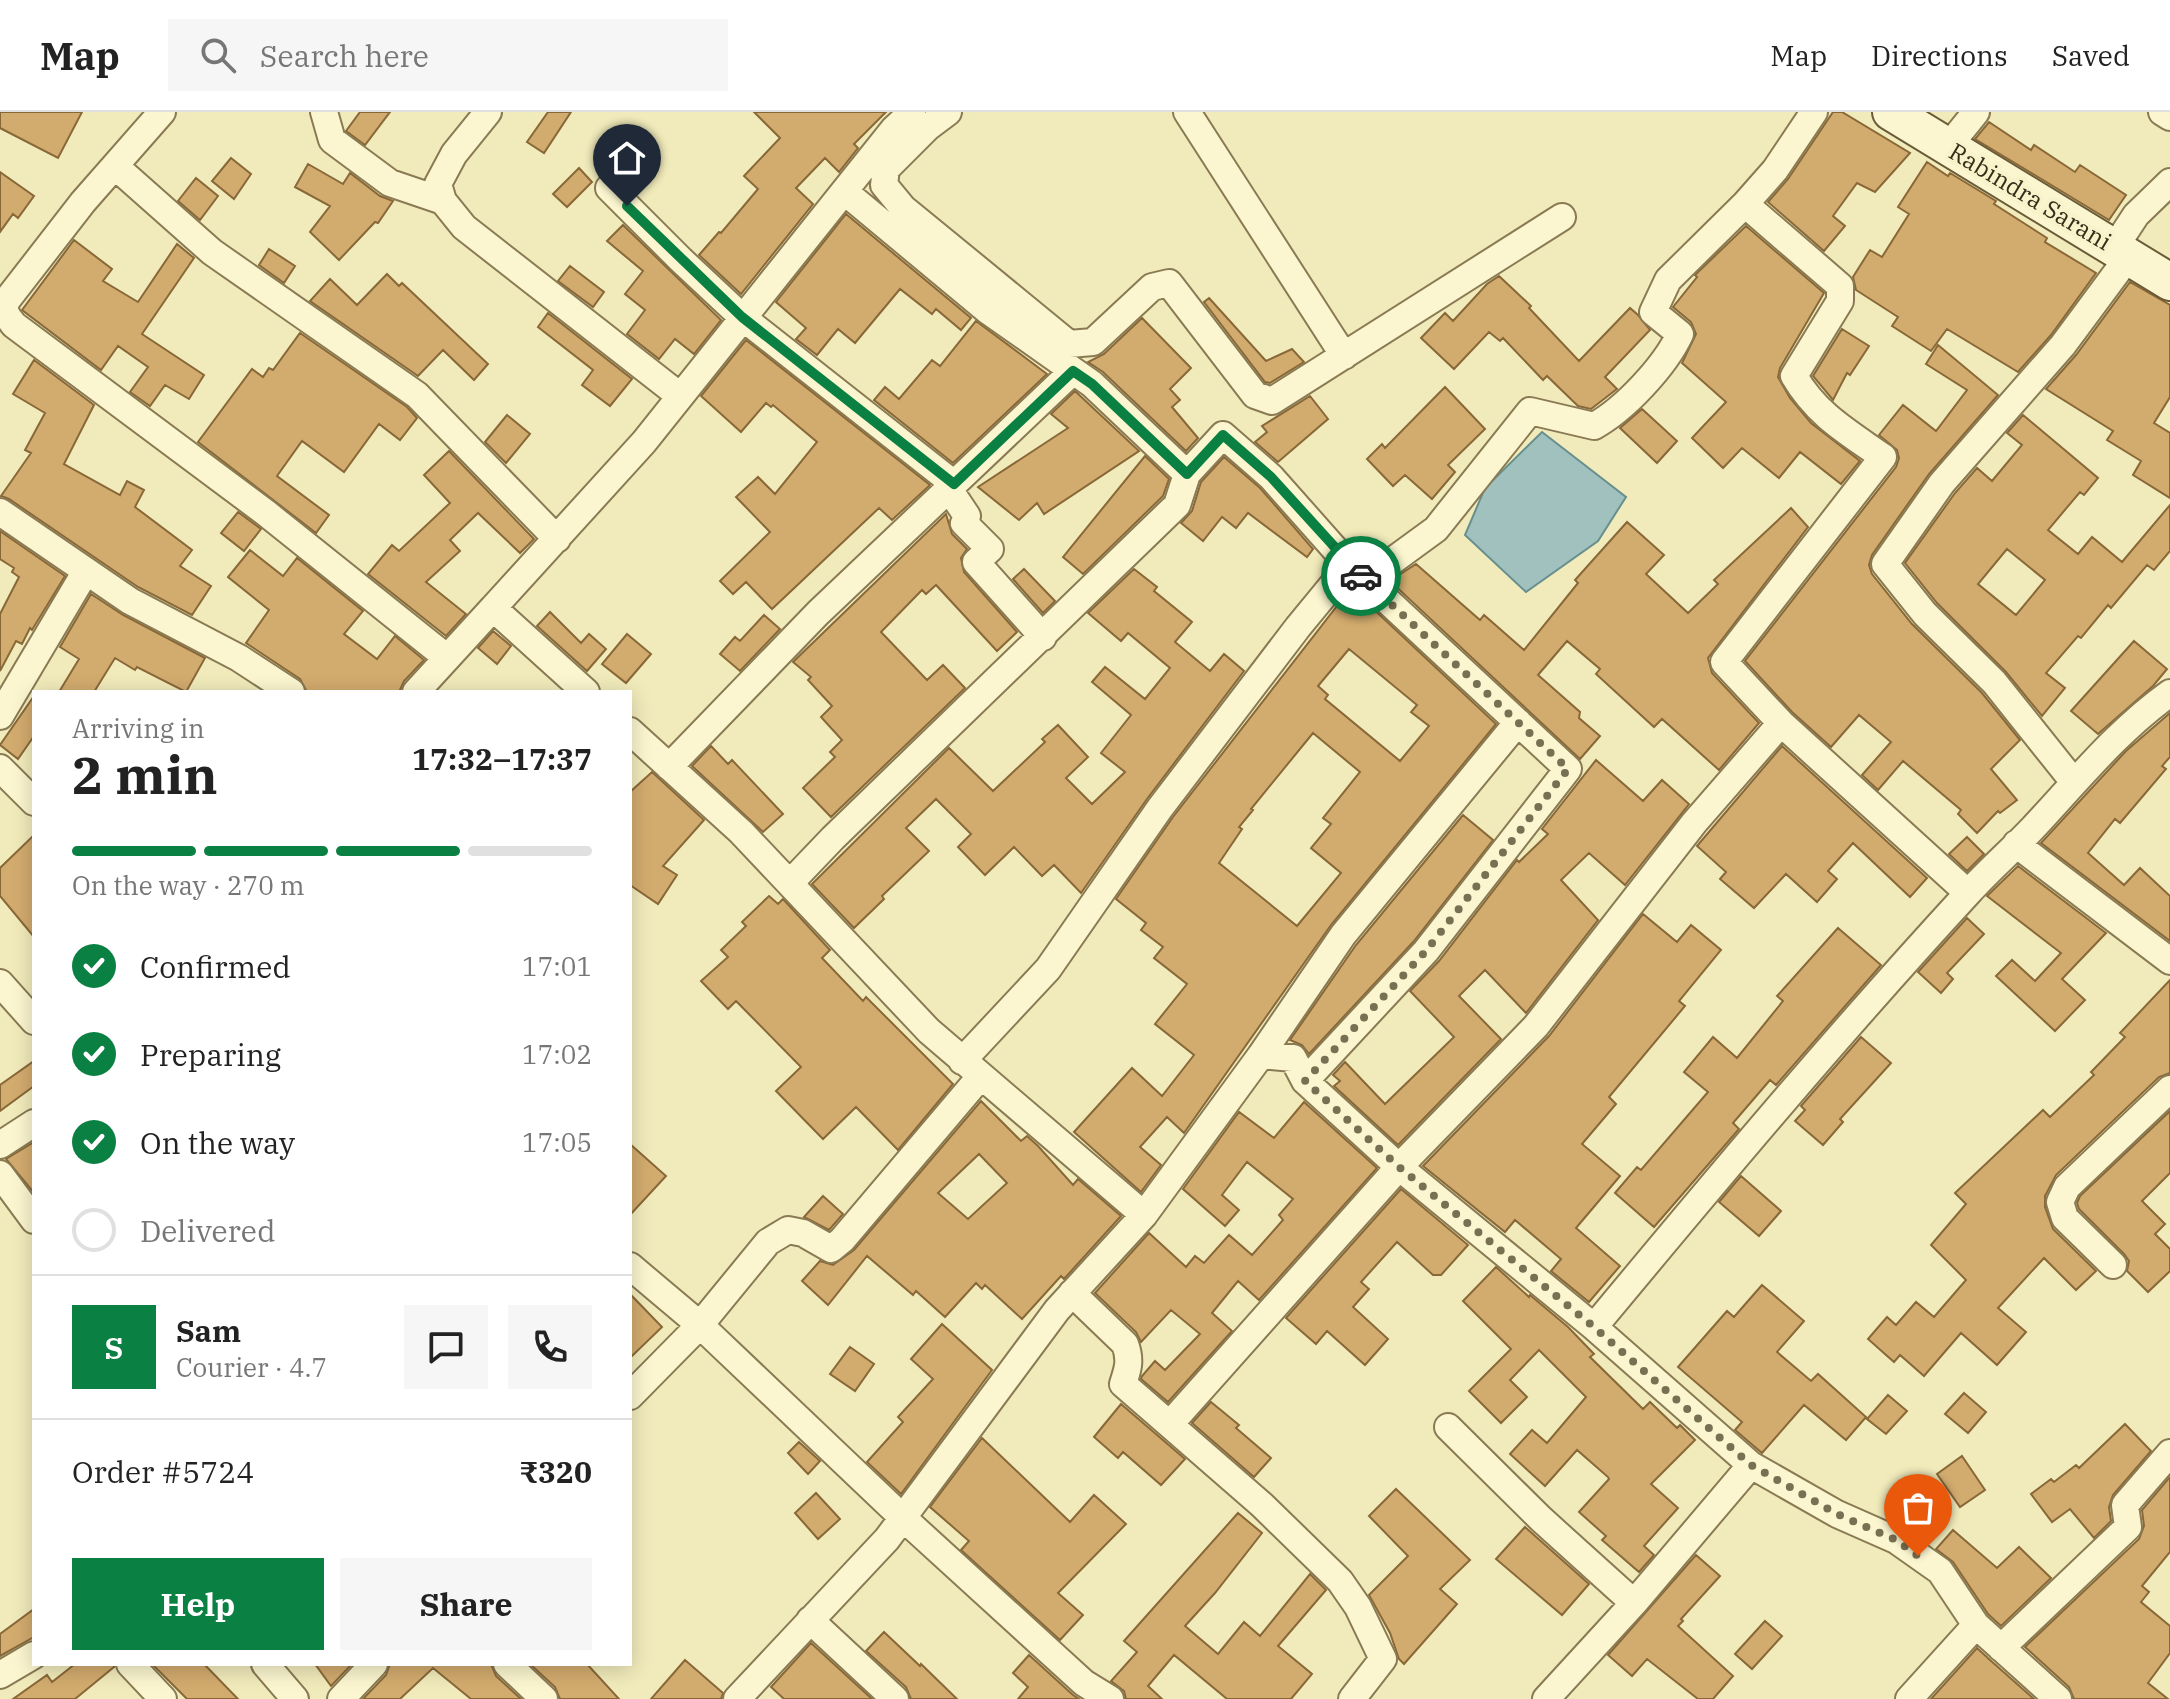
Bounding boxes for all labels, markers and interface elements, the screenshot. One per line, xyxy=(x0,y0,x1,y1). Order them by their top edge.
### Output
search box xyxy=(168,19,728,91)
text: Map xyxy=(40,31,120,80)
icon: search xyxy=(196,33,240,77)
text: Search here xyxy=(260,36,429,75)
text: Map xyxy=(1770,37,1827,74)
text: Directions xyxy=(1871,37,2008,74)
text: Saved xyxy=(2052,37,2130,74)
pin xyxy=(593,124,661,206)
street label: Rabindra Sarani xyxy=(1943,135,2118,257)
icon: home xyxy=(605,136,649,180)
courier xyxy=(1321,536,1401,616)
icon: car xyxy=(1339,554,1383,598)
text: Arriving in xyxy=(72,711,205,745)
text: 17:32–17:37 xyxy=(412,739,592,778)
text: 2 min xyxy=(72,741,218,808)
text: On the way · 270 m xyxy=(72,868,305,902)
icon: check xyxy=(72,944,116,988)
text: Confirmed xyxy=(140,947,291,986)
text: 17:01 xyxy=(522,949,592,983)
icon: check xyxy=(72,1032,116,1076)
text: Preparing xyxy=(140,1035,281,1074)
text: 17:02 xyxy=(522,1037,592,1071)
icon: check xyxy=(72,1120,116,1164)
text: On the way xyxy=(140,1123,295,1162)
text: 17:05 xyxy=(522,1125,592,1159)
text: Delivered xyxy=(140,1211,275,1250)
button: chat xyxy=(404,1305,488,1389)
button: phone xyxy=(508,1305,592,1389)
text: Sam xyxy=(176,1311,241,1350)
text: S xyxy=(105,1328,123,1367)
text: Courier · 4.7 xyxy=(176,1350,327,1384)
text: Order #5724 xyxy=(72,1452,254,1491)
text: ₹320 xyxy=(519,1452,592,1491)
pin xyxy=(1884,1474,1952,1556)
icon: bag xyxy=(1896,1486,1940,1530)
button: Help xyxy=(72,1558,324,1650)
button: Share xyxy=(340,1558,592,1650)

